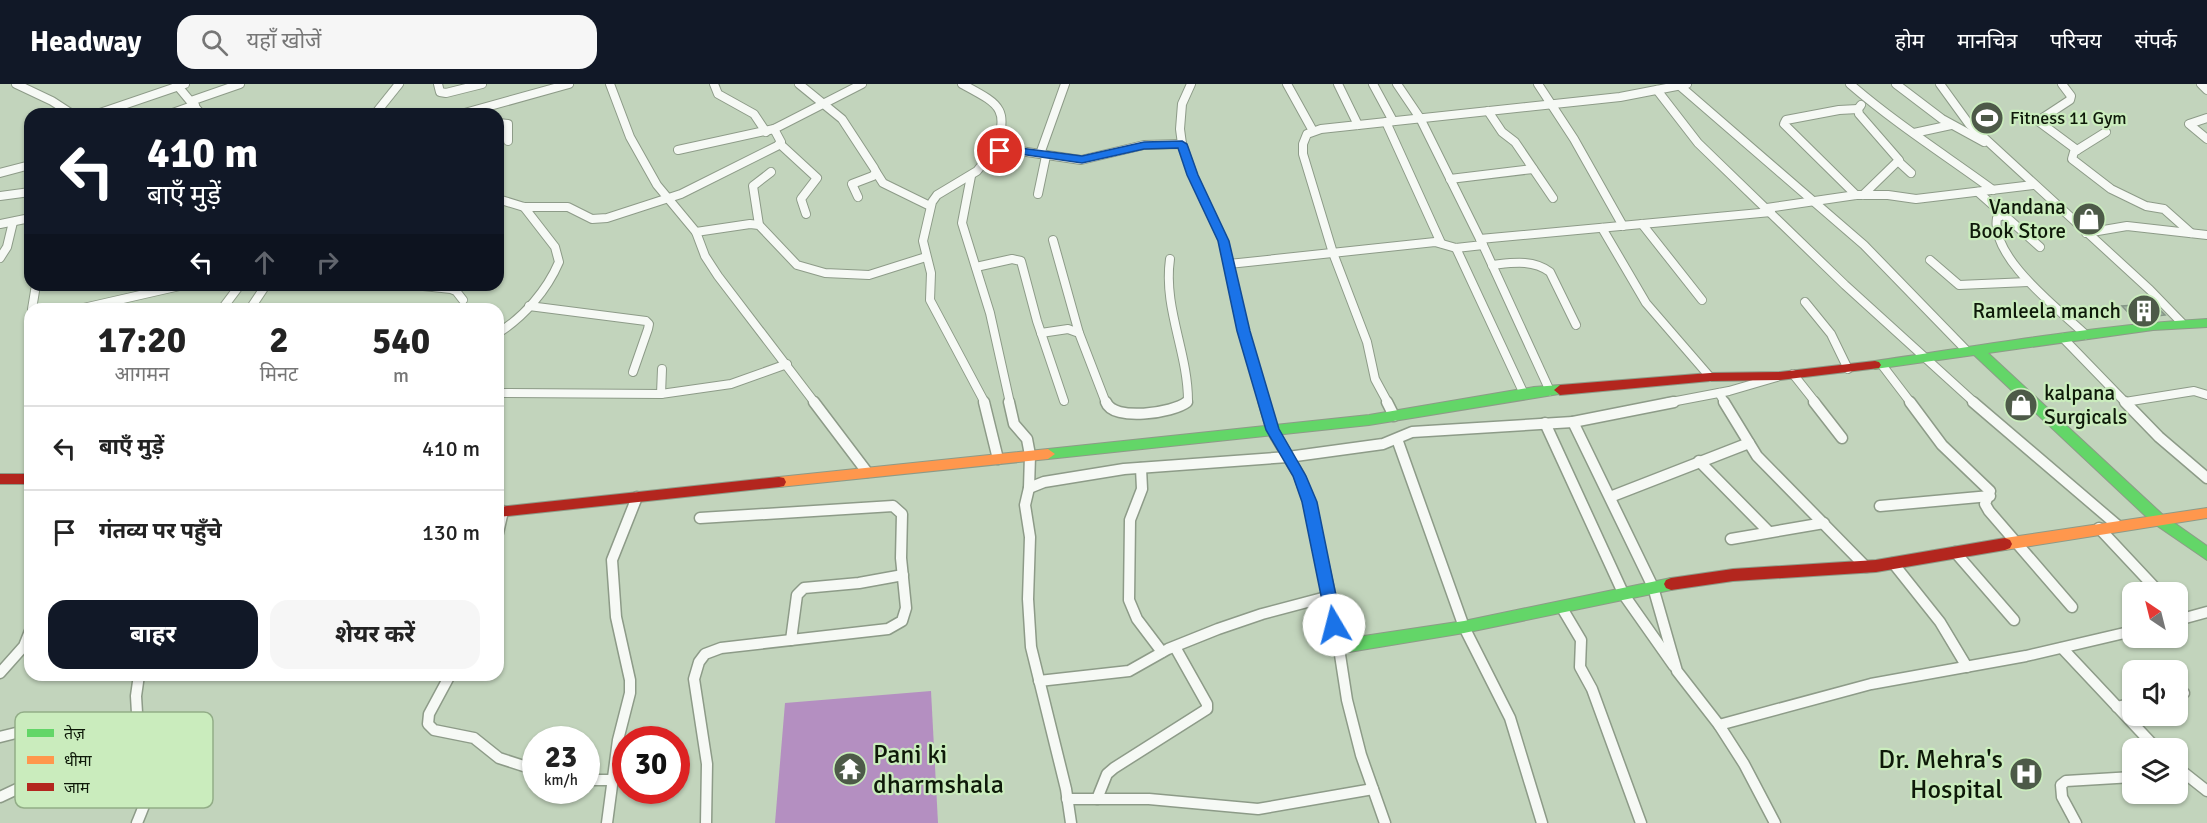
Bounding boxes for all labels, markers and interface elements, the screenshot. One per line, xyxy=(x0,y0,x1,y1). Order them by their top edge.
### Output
search box xyxy=(177,15,597,69)
text: Headway xyxy=(30,25,141,59)
icon: search xyxy=(198,26,231,59)
text: यहाँ खोजें xyxy=(246,27,321,54)
text: होम xyxy=(1895,28,1924,54)
text: मानचित्र xyxy=(1957,28,2017,54)
text: परिचय xyxy=(2050,28,2102,54)
text: संपर्क xyxy=(2135,28,2177,54)
sports icon: Fitness 11 Gym xyxy=(1969,100,2005,136)
place label: Fitness 11 Gym xyxy=(2010,107,2127,129)
pin xyxy=(974,125,1025,176)
text: 410 m xyxy=(147,128,258,179)
icon: left xyxy=(48,132,126,210)
icon: arrive xyxy=(983,134,1016,167)
text: बाएँ मुड़ें xyxy=(147,179,221,212)
place label: Vandana Book Store xyxy=(1969,194,2066,244)
shop icon: Vandana Book Store xyxy=(2071,201,2107,237)
icon: left xyxy=(185,246,218,279)
icon: ahead xyxy=(248,246,281,279)
icon: right xyxy=(311,246,344,279)
building icon: Ramleela manch xyxy=(2126,293,2162,329)
place label: Ramleela manch xyxy=(1973,298,2121,324)
text: 17:20 xyxy=(98,318,186,363)
text: 2 xyxy=(269,318,289,363)
text: 540 xyxy=(372,319,430,364)
text: आगमन xyxy=(115,362,169,387)
text: मिनट xyxy=(260,362,298,387)
text: m xyxy=(393,363,409,388)
place label: kalpana Surgicals xyxy=(2044,380,2127,430)
shop icon: kalpana Surgicals xyxy=(2003,387,2039,423)
icon: left xyxy=(48,432,81,465)
text: बाएँ मुड़ें xyxy=(99,433,164,460)
text: 410 m xyxy=(422,435,480,462)
icon: arrive xyxy=(48,516,81,549)
text: गंतव्य पर पहुँचे xyxy=(99,517,222,544)
text: 130 m xyxy=(422,519,480,546)
north arrow xyxy=(2122,582,2188,648)
map controls xyxy=(2122,582,2188,804)
position arrow xyxy=(1302,593,1366,657)
button: बाहर xyxy=(48,600,258,669)
button: शेयर करें xyxy=(270,600,480,669)
button: sound xyxy=(2122,660,2188,726)
legend xyxy=(15,712,213,808)
text: तेज़ xyxy=(64,724,86,744)
speed limit sign: 30 xyxy=(612,726,690,804)
button: layers xyxy=(2122,738,2188,804)
text: 23 xyxy=(545,739,577,776)
place label: Pani ki dharmshala xyxy=(873,739,1004,801)
place label: Dr. Mehra's Hospital xyxy=(1878,744,2003,806)
text: धीमा xyxy=(64,751,93,771)
temple icon: Pani ki dharmshala xyxy=(832,751,868,787)
hospital icon: Dr. Mehra's Hospital xyxy=(2008,756,2044,792)
text: km/h xyxy=(544,771,578,789)
text: जाम xyxy=(64,778,90,798)

